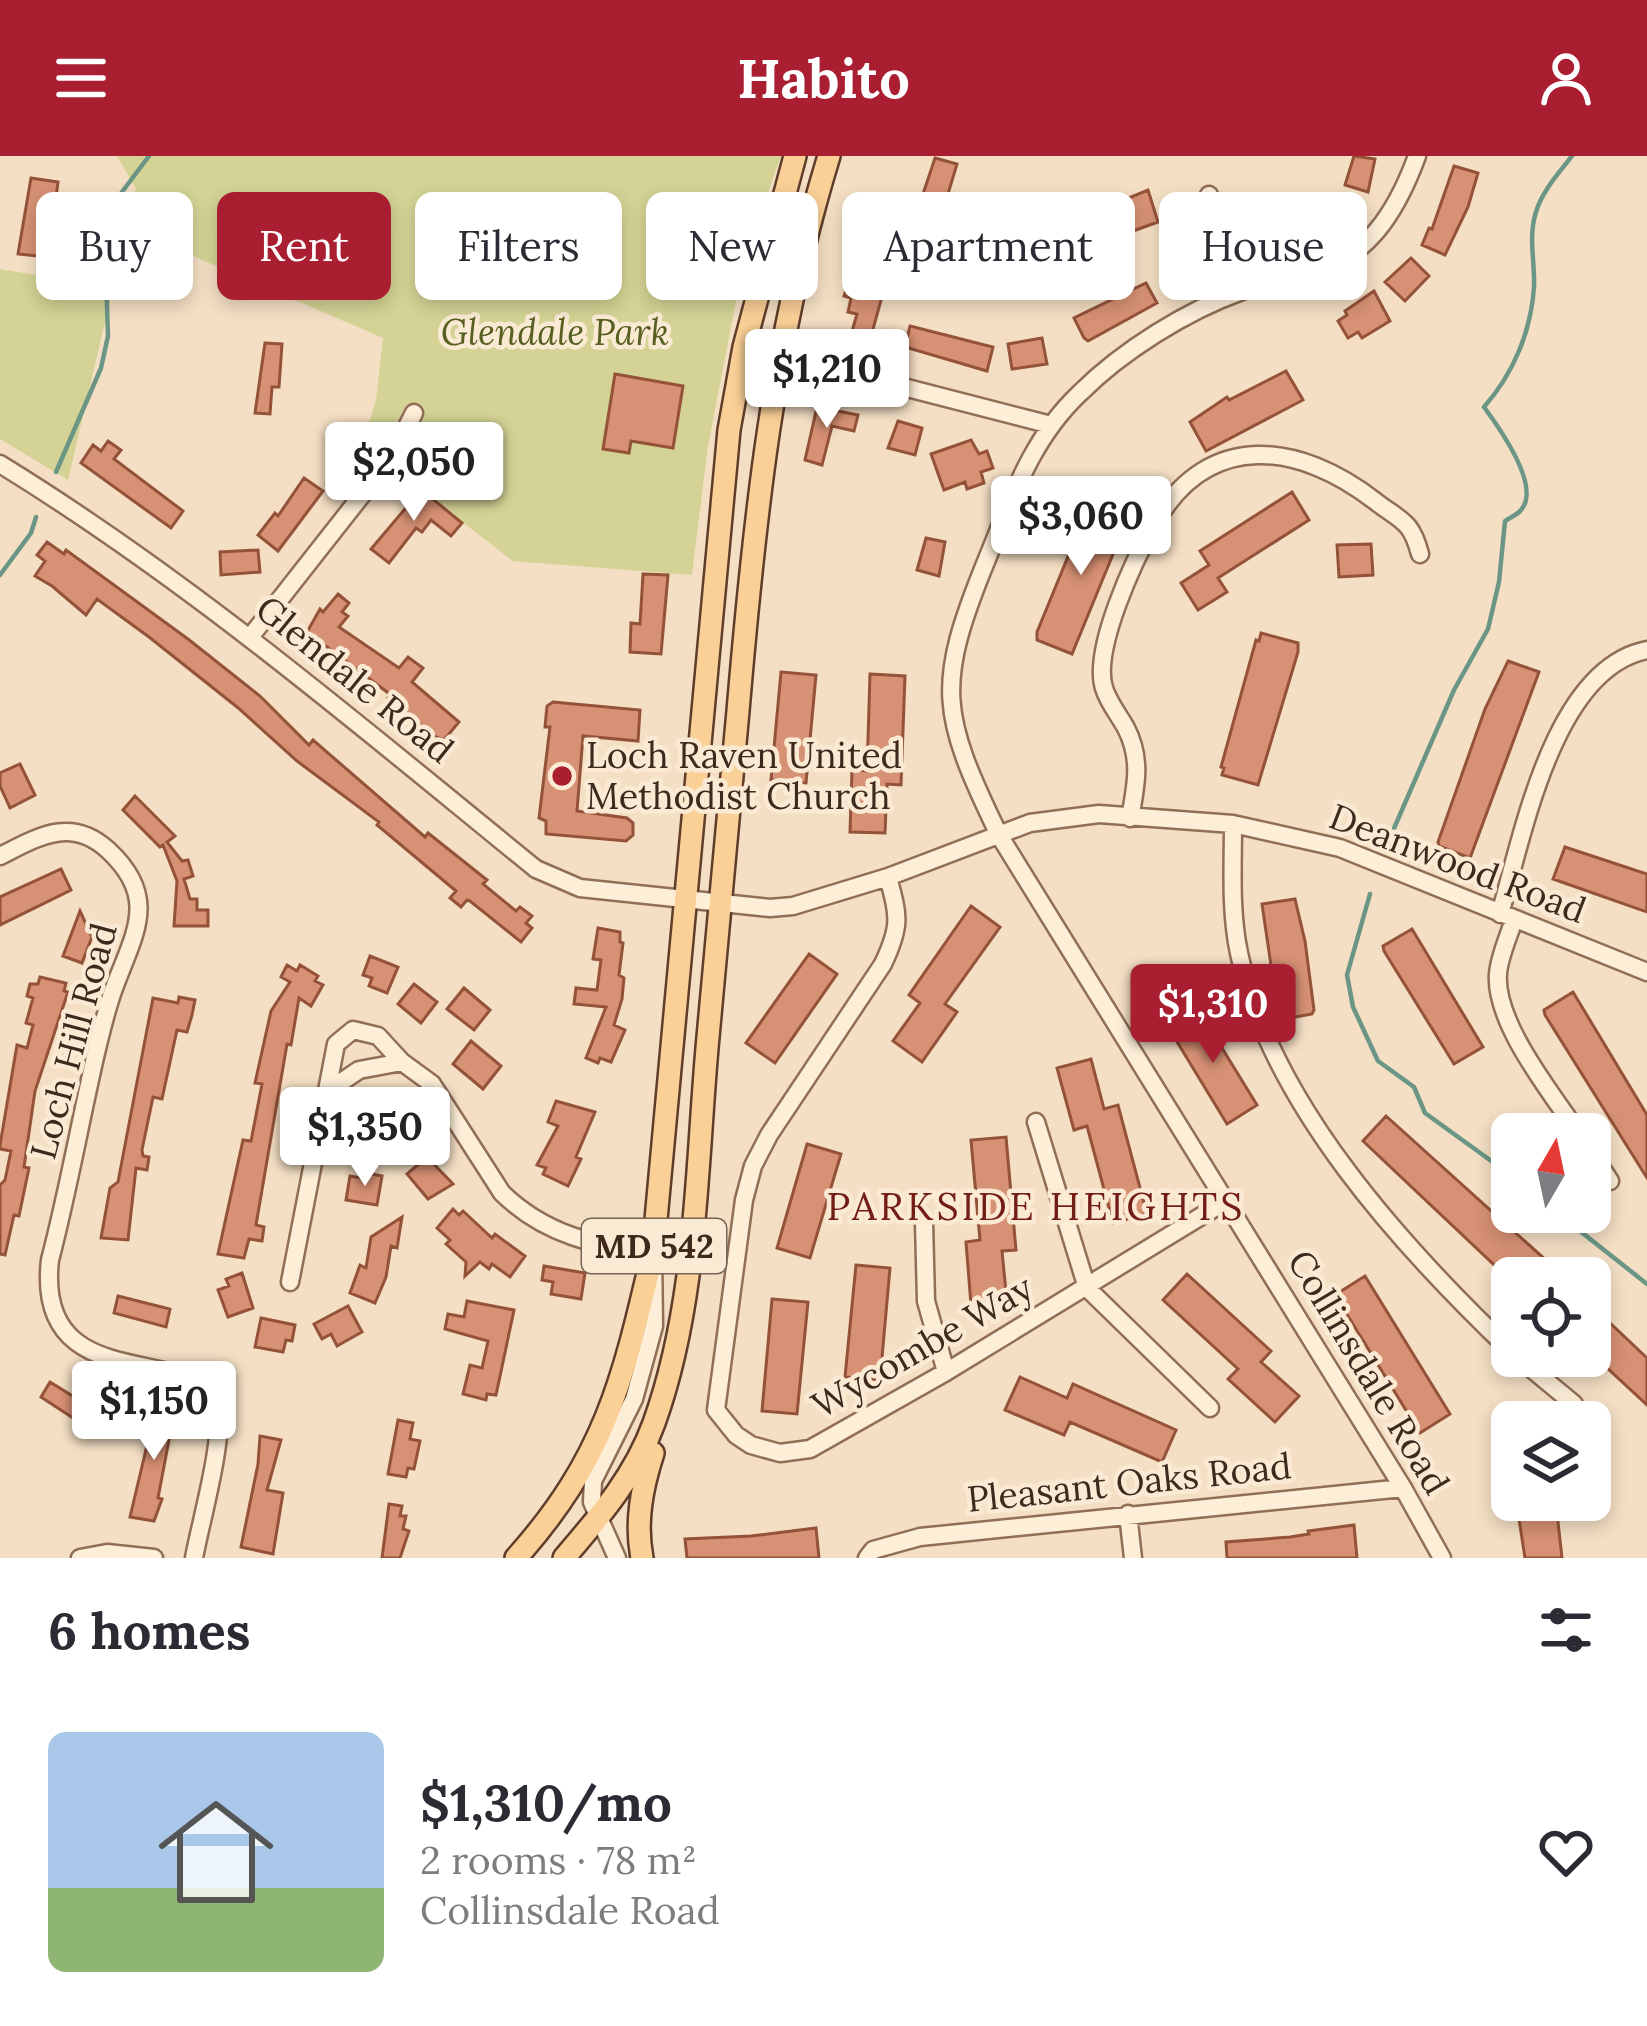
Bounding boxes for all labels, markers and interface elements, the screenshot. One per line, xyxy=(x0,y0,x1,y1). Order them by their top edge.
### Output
text: Habito xyxy=(737,44,910,113)
icon: menu xyxy=(48,45,114,111)
icon: person xyxy=(1533,45,1599,111)
chip: Buy xyxy=(36,192,193,300)
chip: Rent xyxy=(217,192,391,300)
chip: Filters xyxy=(415,192,622,300)
chip: New xyxy=(646,192,818,300)
chip: Apartment xyxy=(842,192,1135,300)
chip: House xyxy=(1159,192,1367,300)
park label: Glendale Park xyxy=(441,309,669,355)
pin: $1,210 xyxy=(729,329,925,431)
text: $1,210 xyxy=(772,343,882,393)
pin: $2,050 xyxy=(316,422,512,524)
text: $2,050 xyxy=(352,436,476,486)
pin: $3,060 xyxy=(983,476,1179,578)
text: $3,060 xyxy=(1018,490,1144,540)
street label: Glendale Road xyxy=(247,585,463,773)
place label: Loch Raven United Methodist Church xyxy=(586,732,902,819)
marker: Loch Raven United Methodist Church xyxy=(549,763,575,789)
street label: Deanwood Road xyxy=(1323,793,1593,933)
street label: Loch Hill Road xyxy=(19,918,127,1164)
pin: $1,310 xyxy=(1115,964,1311,1066)
text: $1,310 xyxy=(1158,978,1269,1028)
pin: $1,350 xyxy=(267,1087,463,1189)
text: $1,350 xyxy=(307,1101,423,1151)
north arrow xyxy=(1491,1113,1611,1233)
map controls xyxy=(1491,1113,1611,1521)
district label: PARKSIDE HEIGHTS xyxy=(827,1181,1245,1231)
road number: MD 542 xyxy=(582,1219,726,1273)
street label: Collinsdale Road xyxy=(1278,1242,1460,1502)
button: locate xyxy=(1491,1257,1611,1377)
street label: Wycombe Way xyxy=(803,1264,1041,1428)
pin: $1,150 xyxy=(56,1361,252,1463)
text: $1,150 xyxy=(99,1375,209,1425)
button: layers xyxy=(1491,1401,1611,1521)
street label: Pleasant Oaks Road xyxy=(965,1442,1293,1522)
icon: filters xyxy=(1533,1597,1599,1663)
text: 6 homes xyxy=(48,1598,250,1663)
text: $1,310/mo xyxy=(420,1770,672,1835)
icon: home xyxy=(144,1780,288,1924)
icon: heart xyxy=(1533,1819,1599,1885)
text: 2 rooms · 78 m² xyxy=(420,1835,697,1885)
text: Collinsdale Road xyxy=(420,1885,720,1935)

